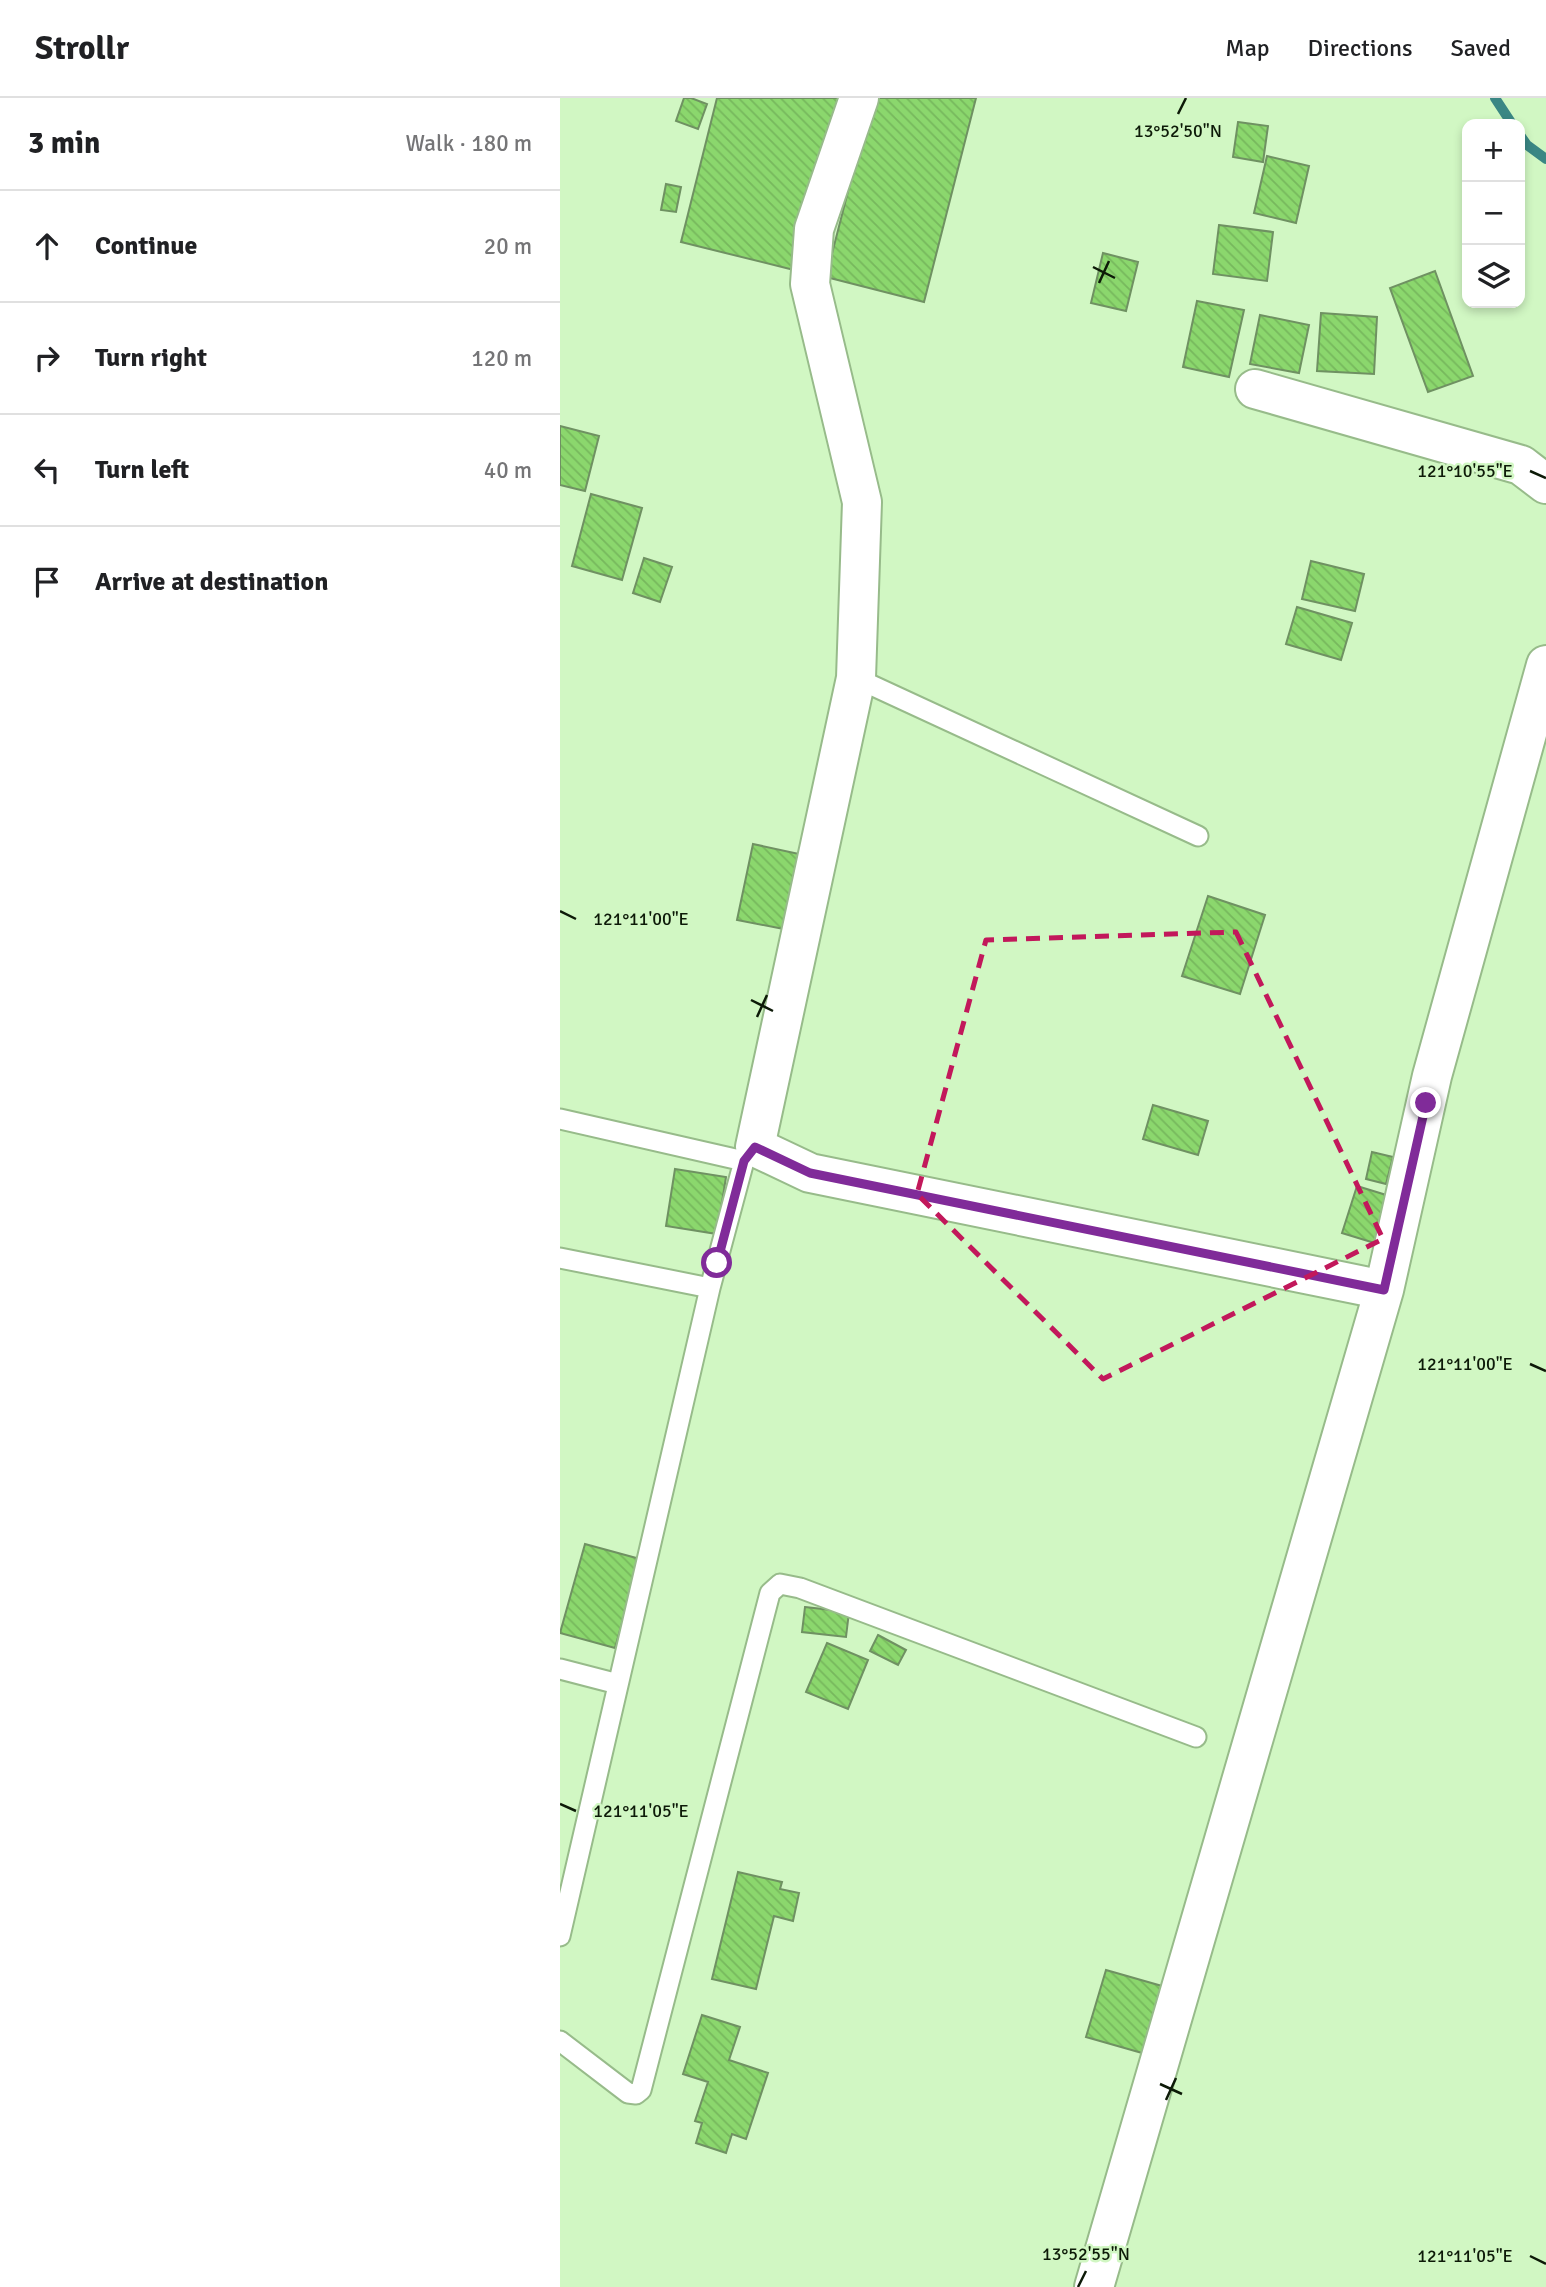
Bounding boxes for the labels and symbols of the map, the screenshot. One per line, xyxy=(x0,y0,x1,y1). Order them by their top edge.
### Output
text: 13°52'50"N xyxy=(1134,120,1222,142)
text: 121°10'55"E xyxy=(1417,460,1513,482)
text: 121°11'00"E xyxy=(593,908,689,930)
route end xyxy=(1410,1087,1441,1118)
route start xyxy=(701,1247,732,1278)
text: 121°11'00"E xyxy=(1417,1353,1513,1375)
text: 121°11'05"E xyxy=(593,1800,689,1822)
text: 13°52'55"N xyxy=(1042,2243,1130,2265)
text: 121°11'05"E xyxy=(1417,2245,1513,2267)

